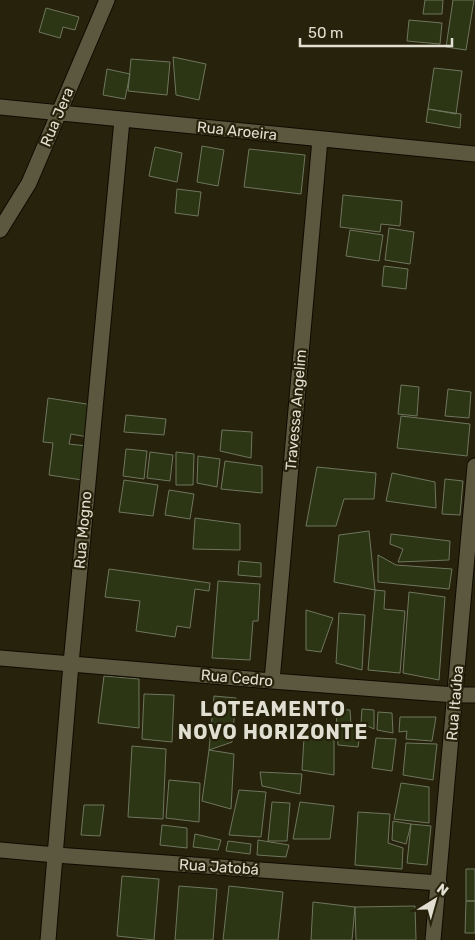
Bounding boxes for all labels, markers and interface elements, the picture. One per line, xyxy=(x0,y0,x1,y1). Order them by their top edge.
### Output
scale bar xyxy=(300,15,452,47)
text: 50 m xyxy=(308,24,343,42)
street label: Rua Jera xyxy=(36,85,78,149)
street label: Rua Aroeira xyxy=(196,118,278,144)
street label: Travessa Angelim xyxy=(282,349,310,471)
street label: Rua Mogno xyxy=(71,490,95,570)
street label: Rua Itaúba xyxy=(443,665,467,741)
street label: Rua Cedro xyxy=(200,666,274,690)
district label: LOTEAMENTO NOVO HORIZONTE xyxy=(178,697,368,744)
street label: Rua Jatobá xyxy=(178,855,260,879)
north arrow xyxy=(410,875,460,925)
text: N xyxy=(433,880,452,900)

